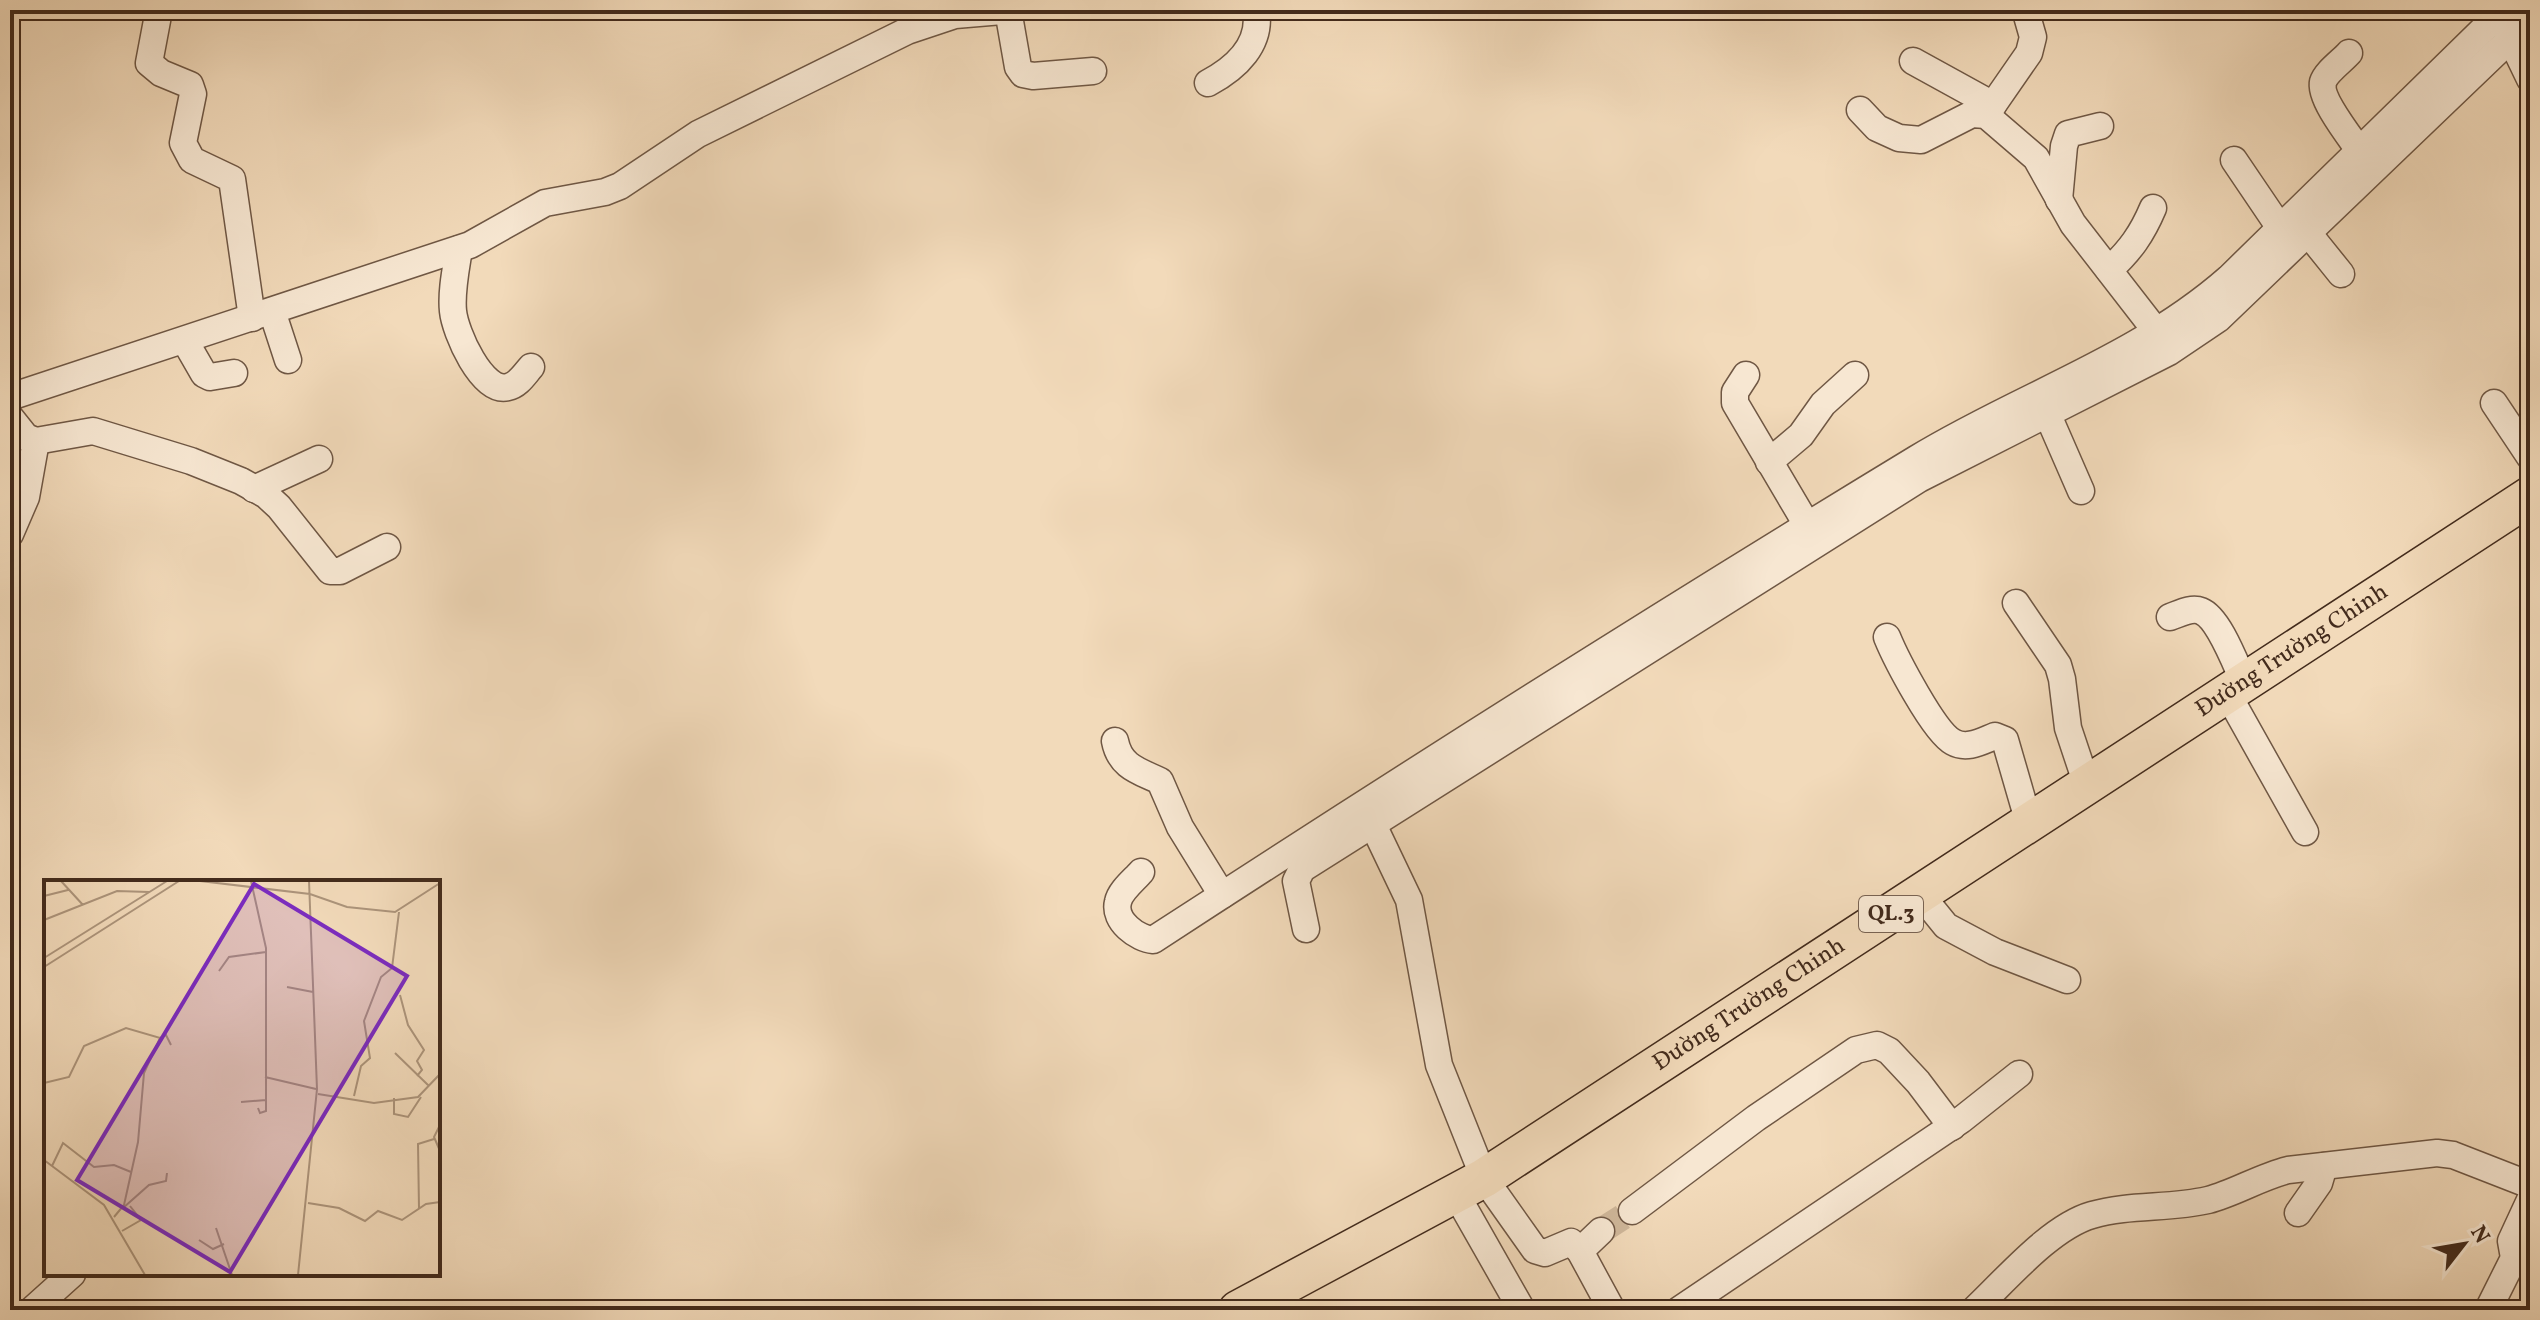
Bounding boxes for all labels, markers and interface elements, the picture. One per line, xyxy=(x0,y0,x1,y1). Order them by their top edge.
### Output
street label: Đường Trường Chinh xyxy=(2189,576,2395,726)
inset map xyxy=(44,880,440,1276)
road number: QL.3 xyxy=(1859,896,1923,932)
street label: Đường Trường Chinh xyxy=(1646,930,1852,1080)
north arrow xyxy=(2424,1204,2504,1284)
text: N xyxy=(2462,1220,2496,1250)

